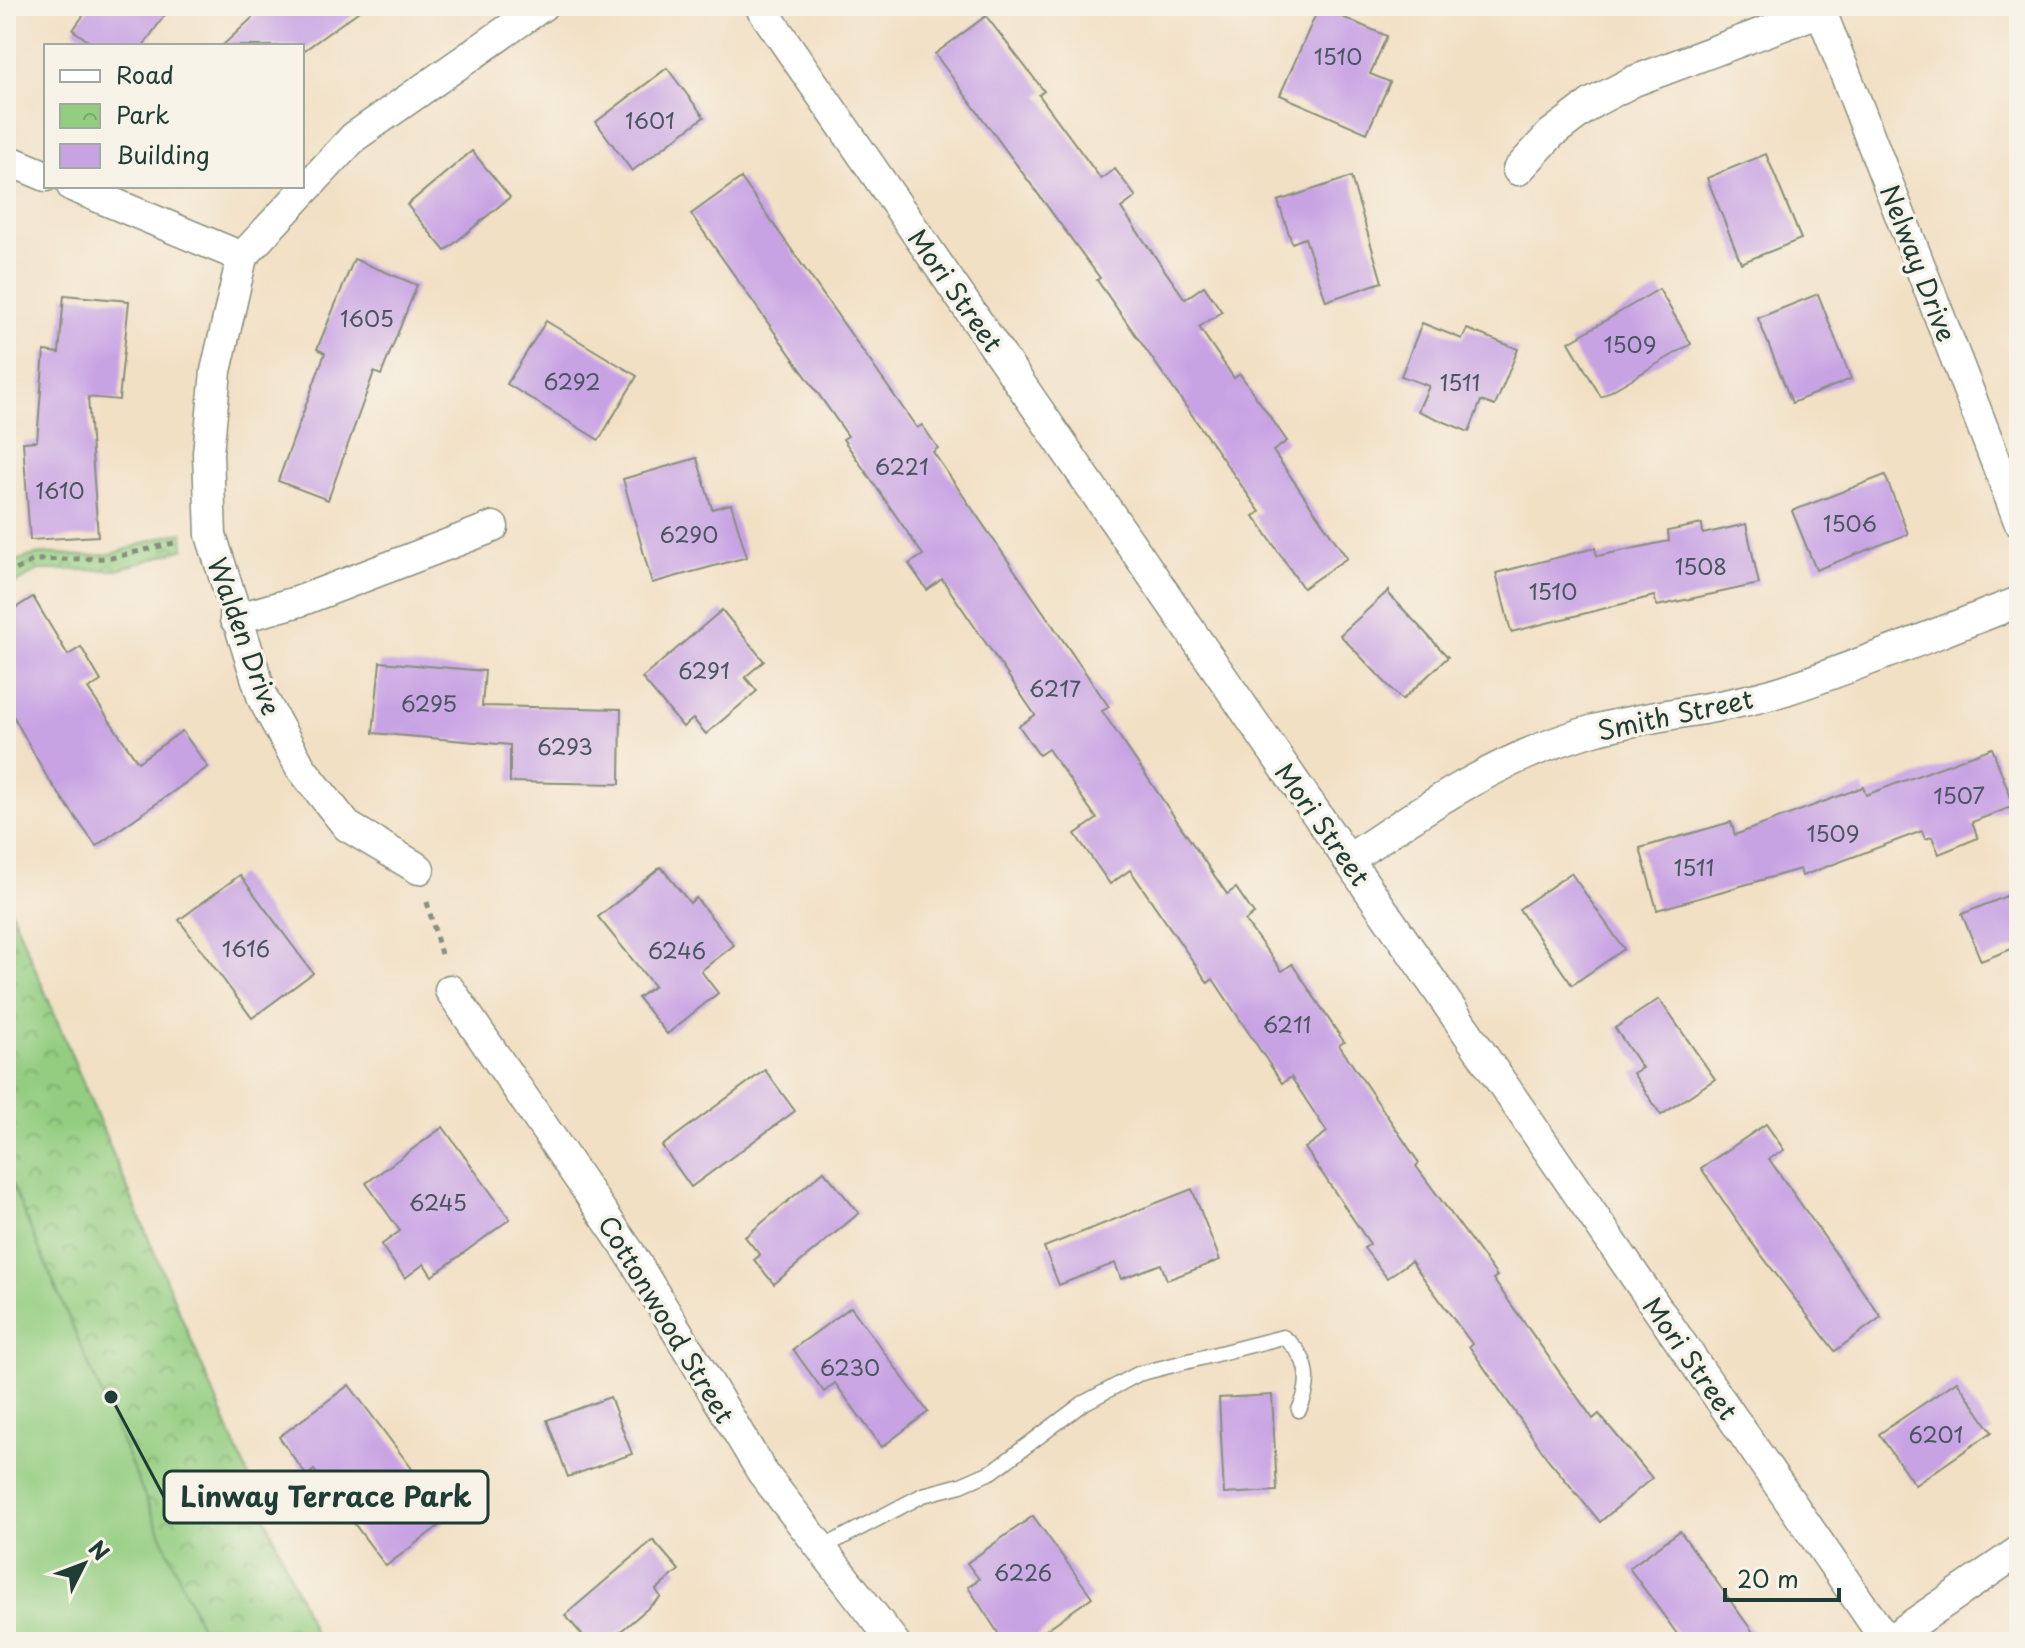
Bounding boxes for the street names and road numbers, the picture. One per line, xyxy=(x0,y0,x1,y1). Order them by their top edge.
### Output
street label: Nelway Drive xyxy=(1871,179,1967,347)
street label: Mori Street xyxy=(899,220,1013,360)
street label: Walden Drive xyxy=(198,552,292,720)
street label: Smith Street xyxy=(1593,678,1757,750)
street label: Mori Street xyxy=(1266,754,1380,894)
street label: Cottonwood Street xyxy=(589,1207,745,1431)
street label: Mori Street xyxy=(1634,1288,1748,1428)

